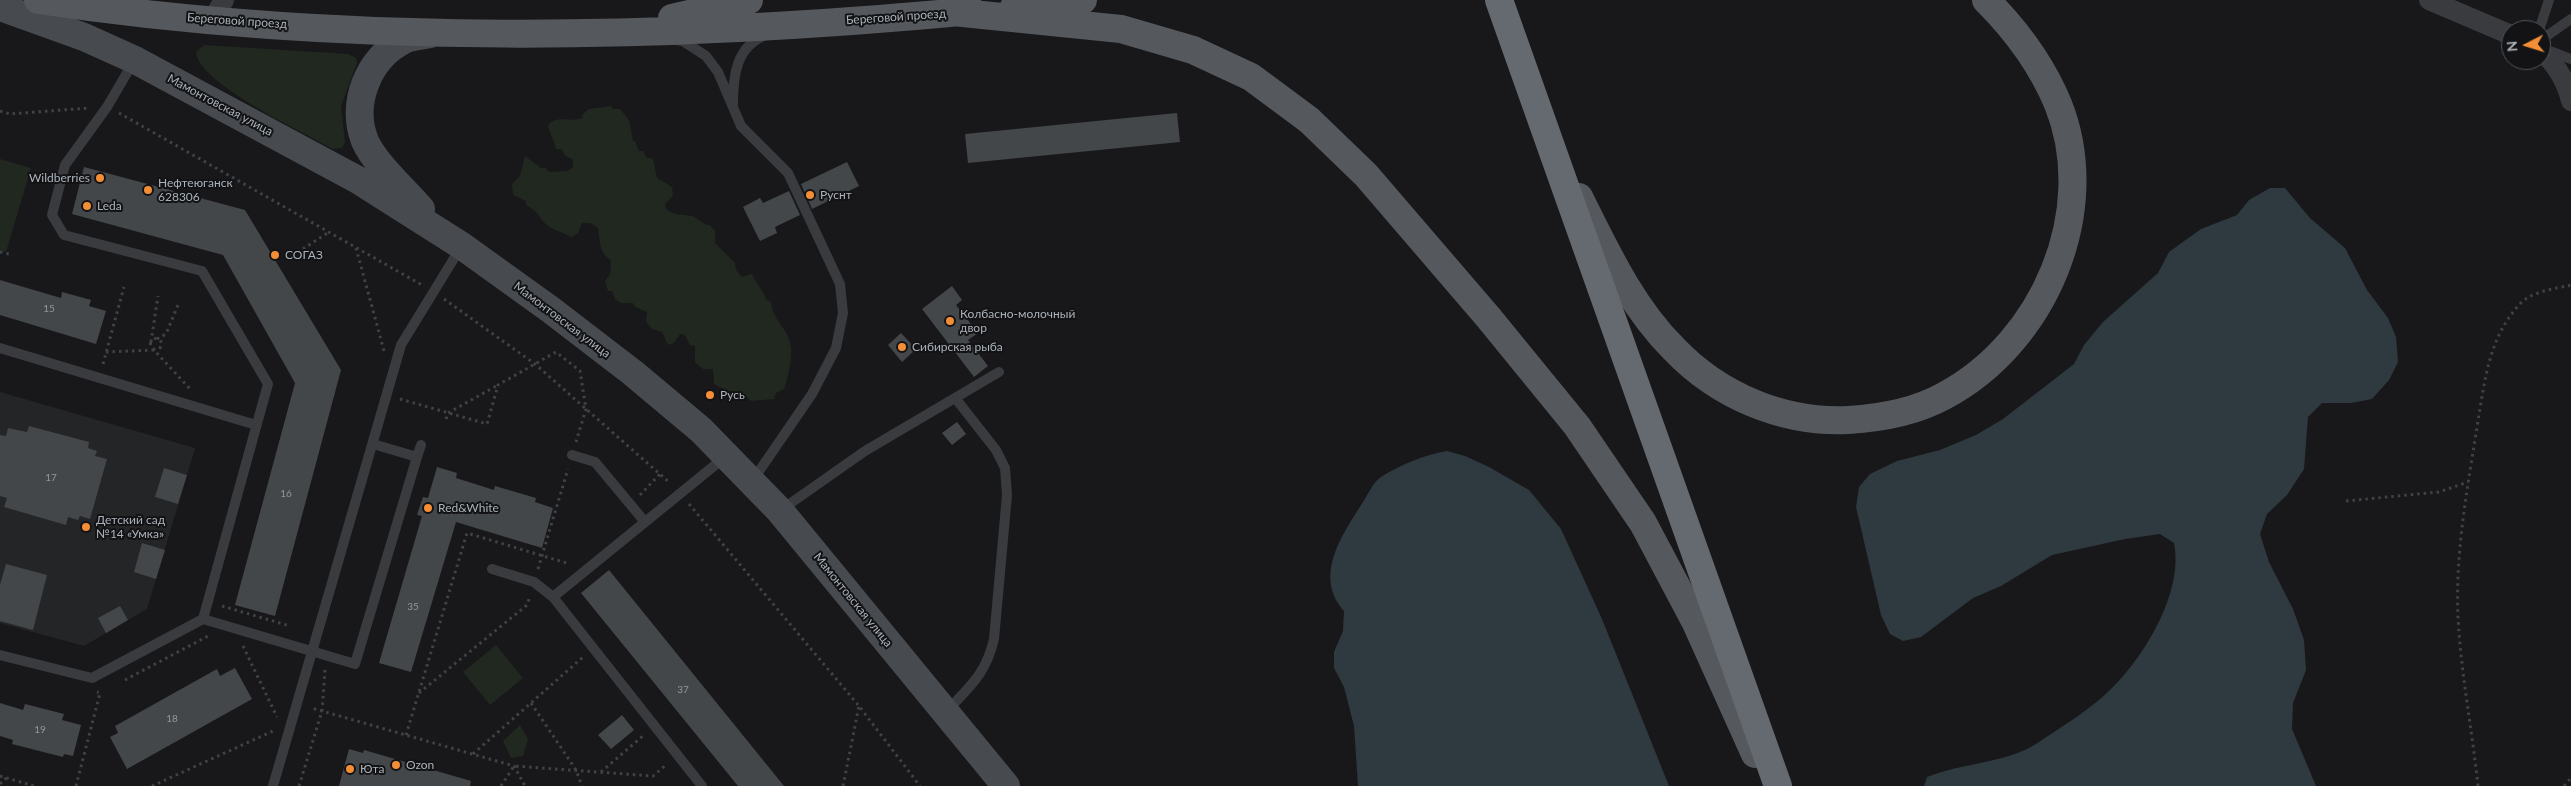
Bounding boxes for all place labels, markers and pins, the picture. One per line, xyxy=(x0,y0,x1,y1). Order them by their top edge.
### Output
place label: Wildberries xyxy=(29,171,90,185)
marker: Wildberries xyxy=(94,172,106,184)
place label: Нефтеюганск 628306 xyxy=(158,176,233,204)
marker: Нефтеюганск 628306 xyxy=(142,184,154,196)
place label: Руснт xyxy=(820,188,852,202)
marker: Руснт xyxy=(804,189,816,201)
place label: Leda xyxy=(97,199,122,213)
marker: Leda xyxy=(81,200,93,212)
place label: СОГАЗ xyxy=(285,248,323,262)
marker: СОГАЗ xyxy=(269,249,281,261)
place label: Колбасно-молочный двор xyxy=(960,307,1075,335)
marker: Колбасно-молочный двор xyxy=(944,315,956,327)
place label: Сибирская рыба xyxy=(912,340,1003,354)
marker: Сибирская рыба xyxy=(896,341,908,353)
place label: Русь xyxy=(720,388,745,402)
marker: Русь xyxy=(704,389,716,401)
place label: Red&White xyxy=(438,501,499,515)
marker: Red&White xyxy=(422,502,434,514)
place label: Детский сад №14 «Умка» xyxy=(96,513,165,541)
marker: Детский сад №14 «Умка» xyxy=(80,521,92,533)
place label: Ozon xyxy=(406,758,434,772)
marker: Ozon xyxy=(390,759,402,771)
place label: Юта xyxy=(360,762,384,776)
marker: Юта xyxy=(344,763,356,775)

